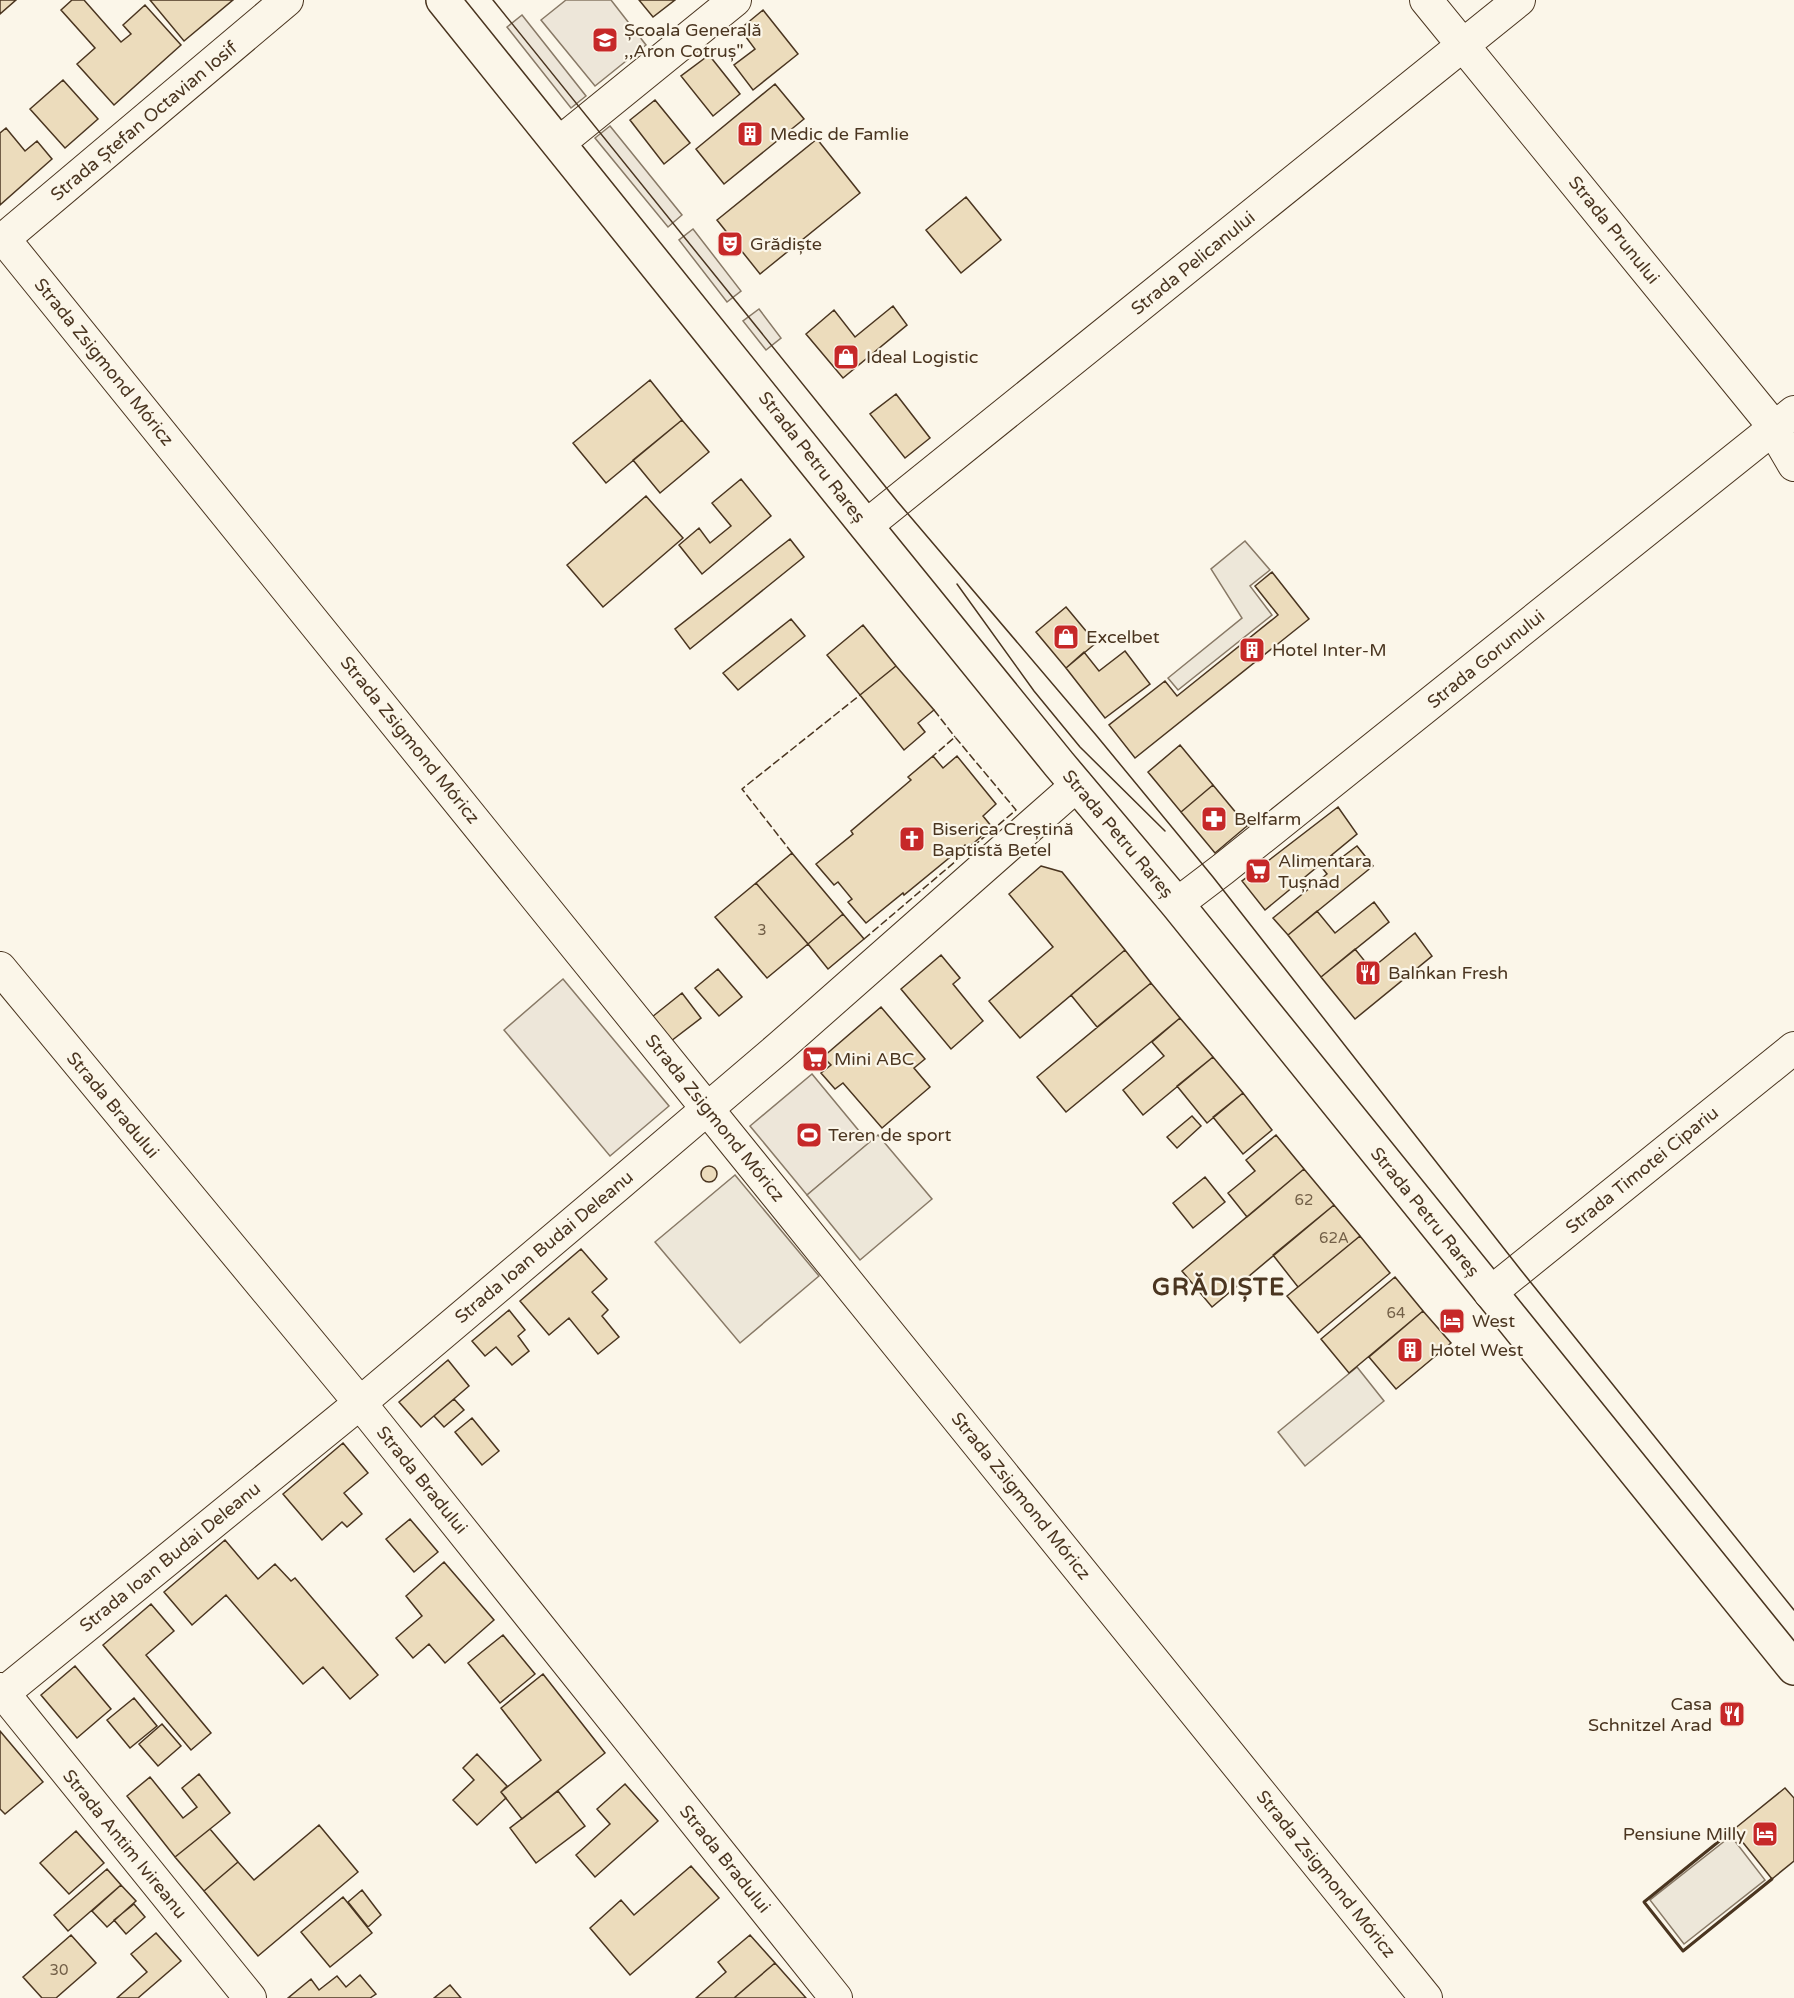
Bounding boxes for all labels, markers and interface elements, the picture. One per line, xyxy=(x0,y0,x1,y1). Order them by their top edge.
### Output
place label: Școala Generală ,,Aron Cotruș" xyxy=(624,19,762,62)
school or university icon: Școala Generală ,,Aron Cotruș" xyxy=(590,25,620,55)
street label: Strada Ștefan Octavian Iosif xyxy=(46,36,242,206)
building icon: Medic de Famlie xyxy=(735,119,765,149)
place label: Medic de Famlie xyxy=(770,123,909,145)
street label: Strada Prunului xyxy=(1564,172,1664,288)
street label: Strada Pelicanului xyxy=(1127,206,1259,320)
theatre icon: Grădiște xyxy=(715,229,745,259)
place label: Grădiște xyxy=(750,233,822,255)
street label: Strada Zsigmond Móricz xyxy=(30,274,178,450)
shop icon: Ideal Logistic xyxy=(831,342,861,372)
place label: Ideal Logistic xyxy=(866,346,978,368)
street label: Strada Petru Rareș xyxy=(754,387,870,527)
street label: Strada Gorunului xyxy=(1423,605,1549,713)
shop icon: Excelbet xyxy=(1051,622,1081,652)
place label: Excelbet xyxy=(1086,626,1160,648)
building icon: Hotel Inter-M xyxy=(1237,635,1267,665)
place label: Hotel Inter-M xyxy=(1272,639,1387,661)
street label: Strada Zsigmond Móricz xyxy=(336,652,484,828)
street label: Strada Petru Rareș xyxy=(1058,765,1178,903)
pharmacy icon: Belfarm xyxy=(1199,804,1229,834)
place label: Belfarm xyxy=(1234,808,1301,830)
place label: Biserica Creștină Baptistă Betel xyxy=(932,818,1074,861)
church icon: Biserica Creștină Baptistă Betel xyxy=(897,824,927,854)
place label: Alimentara Tușnad xyxy=(1278,850,1372,893)
supermarket icon: Alimentara Tușnad xyxy=(1243,856,1273,886)
house number: 3 xyxy=(757,921,767,939)
restaurant icon: Balnkan Fresh xyxy=(1353,958,1383,988)
place label: Balnkan Fresh xyxy=(1388,962,1508,984)
street label: Strada Zsigmond Móricz xyxy=(641,1030,789,1206)
supermarket icon: Mini ABC xyxy=(800,1044,830,1074)
street label: Strada Bradului xyxy=(62,1047,164,1163)
place label: Mini ABC xyxy=(834,1048,914,1070)
street label: Strada Timotei Cipariu xyxy=(1561,1102,1723,1238)
sports icon: Teren de sport xyxy=(794,1120,824,1150)
place label: Teren de sport xyxy=(828,1124,952,1146)
street label: Strada Petru Rareș xyxy=(1366,1143,1484,1281)
street label: Strada Ioan Budai Deleanu xyxy=(450,1166,638,1328)
house number: 62 xyxy=(1295,1191,1313,1209)
house number: 62A xyxy=(1319,1229,1349,1247)
district label: GRĂDIȘTE xyxy=(1152,1272,1286,1302)
house number: 64 xyxy=(1387,1304,1405,1322)
hotel icon: West xyxy=(1437,1306,1467,1336)
place label: West xyxy=(1472,1310,1515,1332)
building icon: Hotel West xyxy=(1395,1335,1425,1365)
place label: Hotel West xyxy=(1430,1339,1523,1361)
street label: Strada Zsigmond Móricz xyxy=(947,1408,1095,1584)
street label: Strada Bradului xyxy=(372,1422,472,1538)
street label: Strada Ioan Budai Deleanu xyxy=(75,1477,265,1637)
place label: Casa Schnitzel Arad xyxy=(1588,1693,1712,1736)
restaurant icon: Casa Schnitzel Arad xyxy=(1717,1699,1747,1729)
street label: Strada Antim Ivireanu xyxy=(58,1765,192,1923)
street label: Strada Zsigmond Móricz xyxy=(1252,1786,1400,1962)
street label: Strada Bradului xyxy=(675,1801,775,1917)
hotel icon: Pensiune Milly xyxy=(1750,1819,1780,1849)
place label: Pensiune Milly xyxy=(1623,1823,1746,1845)
house number: 30 xyxy=(50,1961,68,1979)

